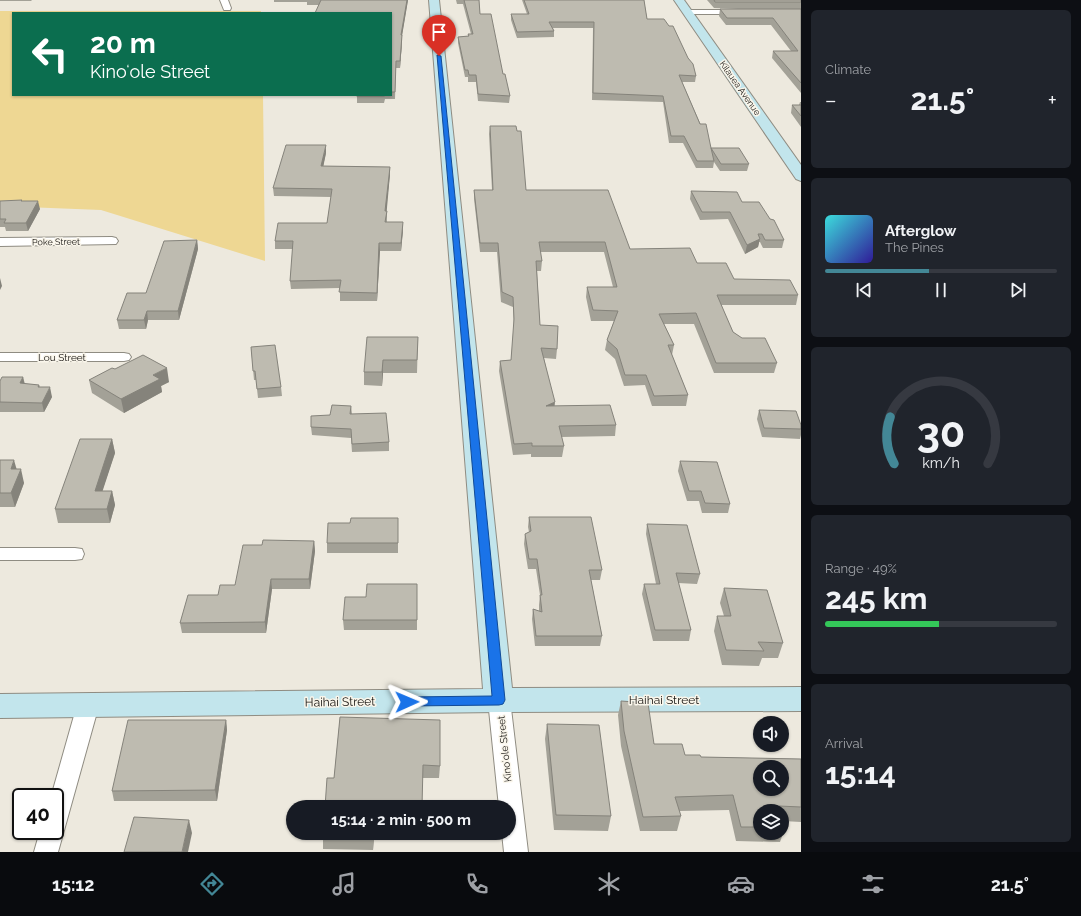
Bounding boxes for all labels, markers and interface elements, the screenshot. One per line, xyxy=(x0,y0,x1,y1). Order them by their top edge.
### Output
pin xyxy=(422,15,456,56)
icon: arrive xyxy=(428,21,450,43)
text: 20 m xyxy=(90,27,156,60)
icon: left xyxy=(24,28,76,80)
street label: Kilauea Avenue xyxy=(717,59,763,118)
text: Kinoʻole Street xyxy=(90,61,210,82)
text: Climate xyxy=(825,62,871,77)
text: 21.5° xyxy=(911,82,974,117)
text: − xyxy=(825,87,837,113)
text: + xyxy=(1048,87,1057,113)
text: Afterglow xyxy=(885,222,956,240)
street label: Poke Street xyxy=(32,237,80,247)
text: The Pines xyxy=(885,240,944,255)
icon: previous xyxy=(853,279,875,301)
icon: pause xyxy=(930,279,952,301)
icon: next xyxy=(1007,279,1029,301)
street label: Lou Street xyxy=(38,352,87,363)
text: 30 xyxy=(917,408,965,457)
text: km/h xyxy=(922,455,960,471)
text: Range · 49% xyxy=(825,561,897,576)
text: 245 km xyxy=(825,581,928,616)
position arrow xyxy=(386,681,428,723)
street label: Haihai Street xyxy=(629,693,699,707)
street label: Haihai Street xyxy=(305,694,375,710)
street label: Kinoʻole Street xyxy=(495,715,513,783)
map controls xyxy=(753,716,789,840)
button: sound xyxy=(753,716,789,752)
text: Arrival xyxy=(825,736,863,751)
text: 15:14 xyxy=(825,756,896,791)
button: search xyxy=(753,760,789,796)
speed limit sign: 40 xyxy=(12,788,64,840)
button: layers xyxy=(753,804,789,840)
text: 15:14 · 2 min · 500 m xyxy=(331,811,471,829)
icon: directions xyxy=(198,870,226,898)
icon: music xyxy=(330,870,358,898)
icon: phone xyxy=(463,870,491,898)
icon: climate xyxy=(595,870,623,898)
icon: car xyxy=(727,870,755,898)
icon: filters xyxy=(859,870,887,898)
text: 15:12 xyxy=(52,874,94,895)
text: 21.5° xyxy=(991,874,1029,895)

